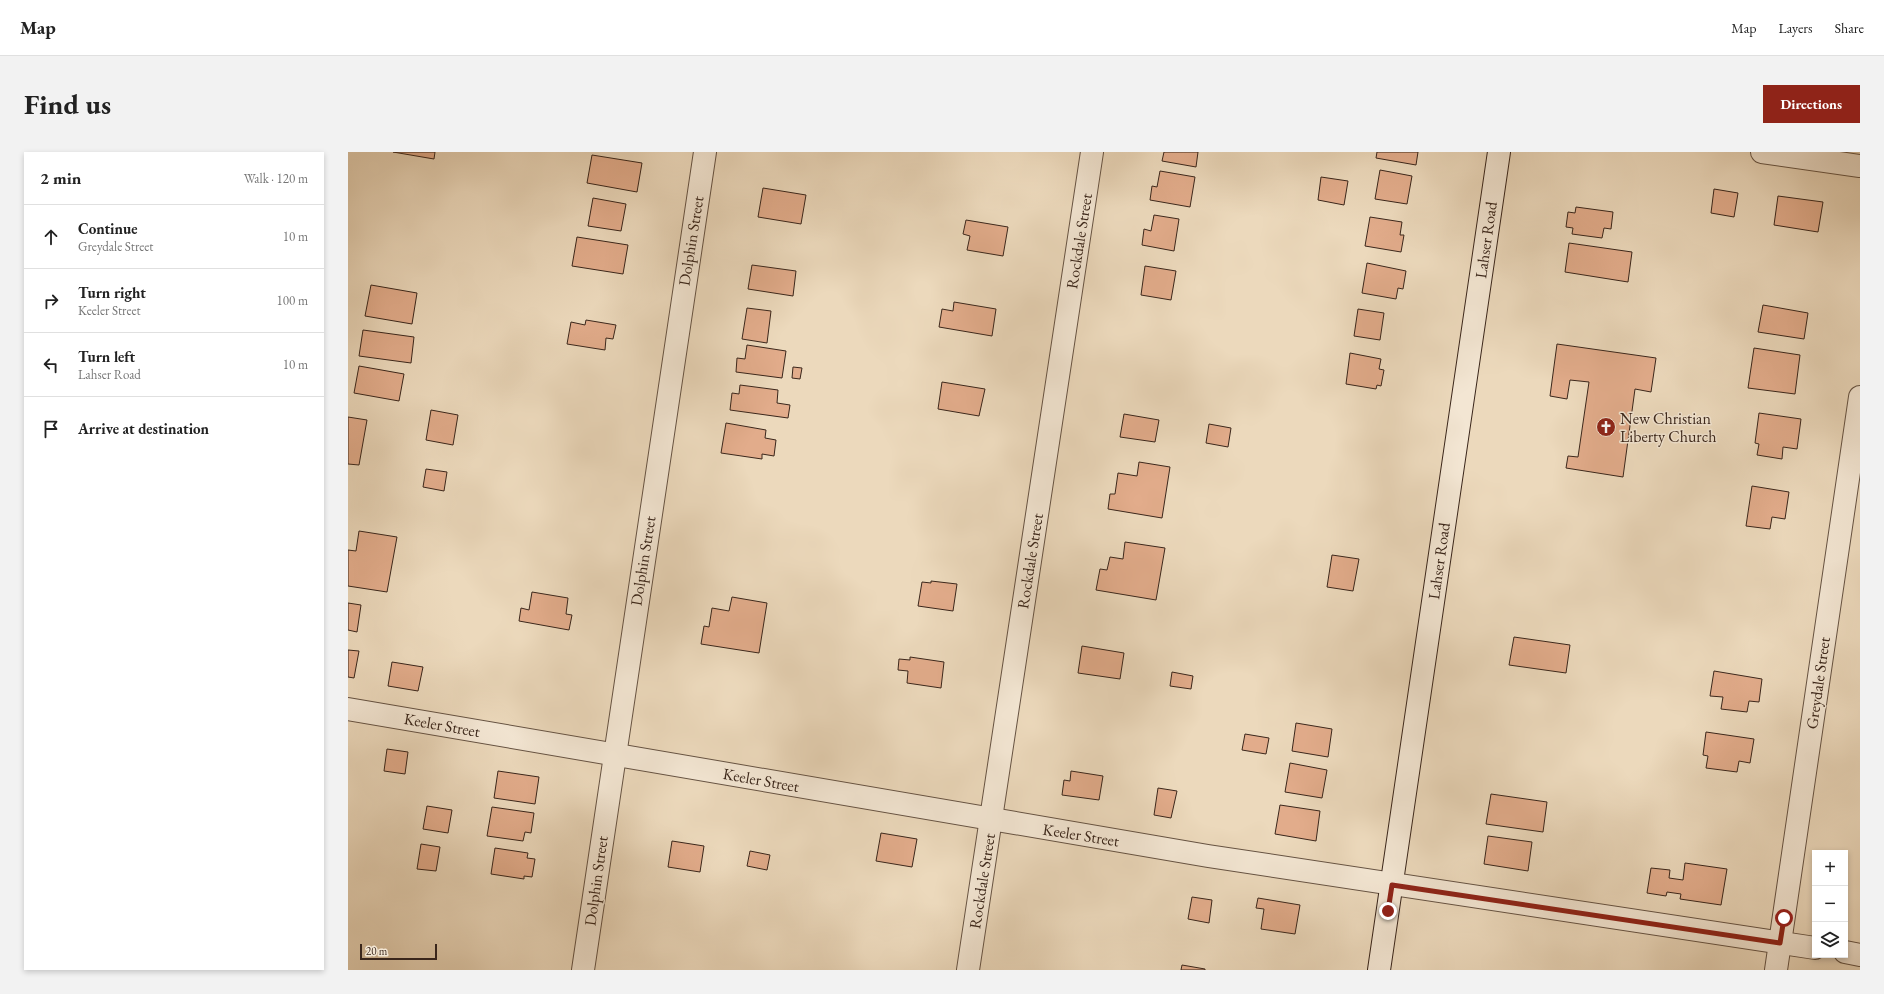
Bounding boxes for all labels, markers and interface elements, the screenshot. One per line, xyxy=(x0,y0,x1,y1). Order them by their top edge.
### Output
text: Map xyxy=(20,15,56,40)
text: Map xyxy=(1731,19,1756,37)
text: Layers xyxy=(1778,19,1813,37)
text: Share xyxy=(1835,19,1864,37)
button: Directions xyxy=(1763,85,1860,123)
text: Find us xyxy=(24,86,111,122)
text: 2 min xyxy=(40,167,81,189)
text: Walk · 120 m xyxy=(244,170,308,187)
street label: Rockdale Street xyxy=(1061,192,1097,290)
street label: Dolphin Street xyxy=(674,195,708,287)
street label: Lahser Road xyxy=(1470,199,1502,280)
text: Continue xyxy=(78,219,138,238)
icon: ahead xyxy=(40,226,62,248)
text: 10 m xyxy=(283,228,308,245)
text: Greydale Street xyxy=(78,238,153,255)
text: Turn right xyxy=(78,283,146,302)
icon: right xyxy=(40,290,62,312)
text: 100 m xyxy=(277,292,308,309)
text: Keeler Street xyxy=(78,302,141,319)
text: Turn left xyxy=(78,347,135,366)
icon: left xyxy=(40,354,62,376)
text: 10 m xyxy=(283,356,308,373)
text: Lahser Road xyxy=(78,366,141,383)
place label: New Christian Liberty Church xyxy=(1620,408,1716,447)
church icon: New Christian Liberty Church xyxy=(1595,416,1617,438)
icon: arrive xyxy=(40,418,62,440)
text: Arrive at destination xyxy=(78,419,209,438)
street label: Rockdale Street xyxy=(1012,512,1048,610)
street label: Dolphin Street xyxy=(626,515,660,607)
street label: Lahser Road xyxy=(1423,520,1455,601)
street label: Greydale Street xyxy=(1801,636,1835,730)
street label: Keeler Street xyxy=(402,708,482,742)
street label: Keeler Street xyxy=(721,763,801,797)
street label: Keeler Street xyxy=(1041,819,1121,851)
street label: Rockdale Street xyxy=(964,832,1000,930)
street label: Dolphin Street xyxy=(579,835,613,927)
map controls xyxy=(1812,850,1848,958)
button: + xyxy=(1812,850,1848,886)
button: − xyxy=(1812,886,1848,922)
route end xyxy=(1379,902,1397,920)
route start xyxy=(1775,909,1793,927)
button: layers xyxy=(1812,922,1848,958)
scale bar xyxy=(360,942,437,961)
text: 20 m xyxy=(366,944,387,958)

